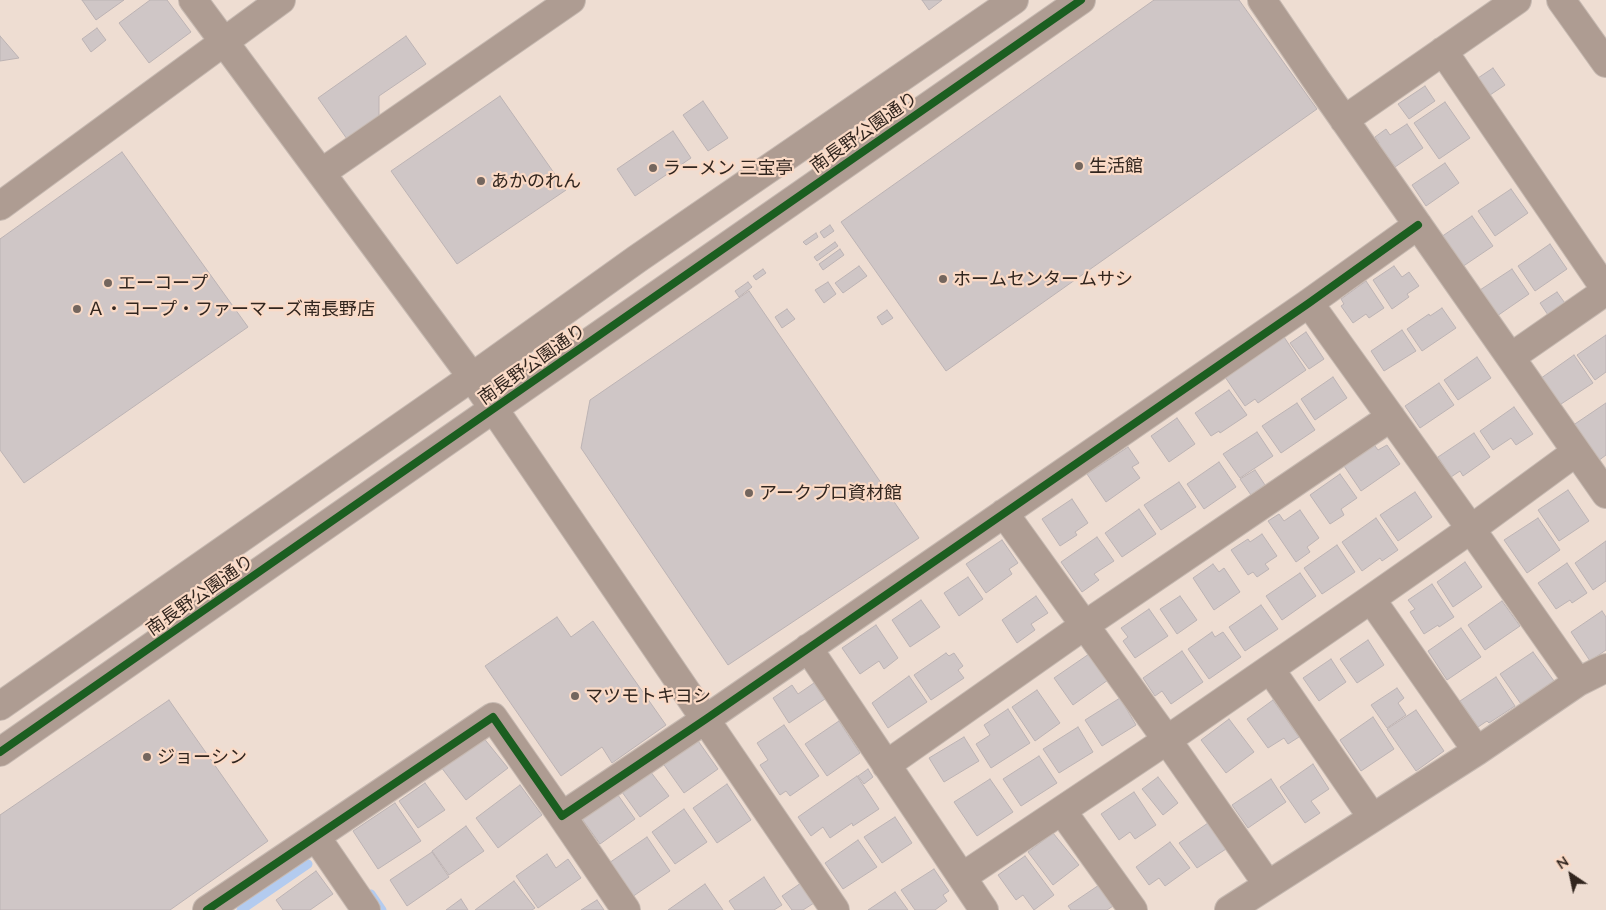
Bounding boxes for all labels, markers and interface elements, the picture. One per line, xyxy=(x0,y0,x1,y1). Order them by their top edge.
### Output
street label: 南長野公園通り xyxy=(806,87,922,177)
place label: 生活館 xyxy=(1089,155,1143,177)
place label: ラーメン 三宝亭 xyxy=(663,157,794,179)
marker: 生活館 xyxy=(1073,160,1085,172)
marker: ラーメン 三宝亭 xyxy=(647,162,659,174)
place label: あかのれん xyxy=(491,170,581,192)
marker: あかのれん xyxy=(475,175,487,187)
place label: ホームセンタームサシ xyxy=(953,268,1133,290)
place label: エーコープ xyxy=(118,272,208,294)
marker: ホームセンタームサシ xyxy=(937,273,949,285)
marker: エーコープ xyxy=(102,277,114,289)
place label: Ａ・コープ・ファーマーズ南長野店 xyxy=(87,298,375,320)
marker: Ａ・コープ・ファーマーズ南長野店 xyxy=(71,303,83,315)
street label: 南長野公園通り xyxy=(474,319,590,409)
place label: アークプロ資材館 xyxy=(759,482,902,504)
marker: アークプロ資材館 xyxy=(743,487,755,499)
street label: 南長野公園通り xyxy=(142,550,258,640)
place label: マツモトキヨシ xyxy=(585,685,711,707)
marker: マツモトキヨシ xyxy=(569,690,581,702)
place label: ジョーシン xyxy=(157,746,247,768)
marker: ジョーシン xyxy=(141,751,153,763)
north arrow xyxy=(1546,850,1596,900)
text: N xyxy=(1553,852,1572,872)

